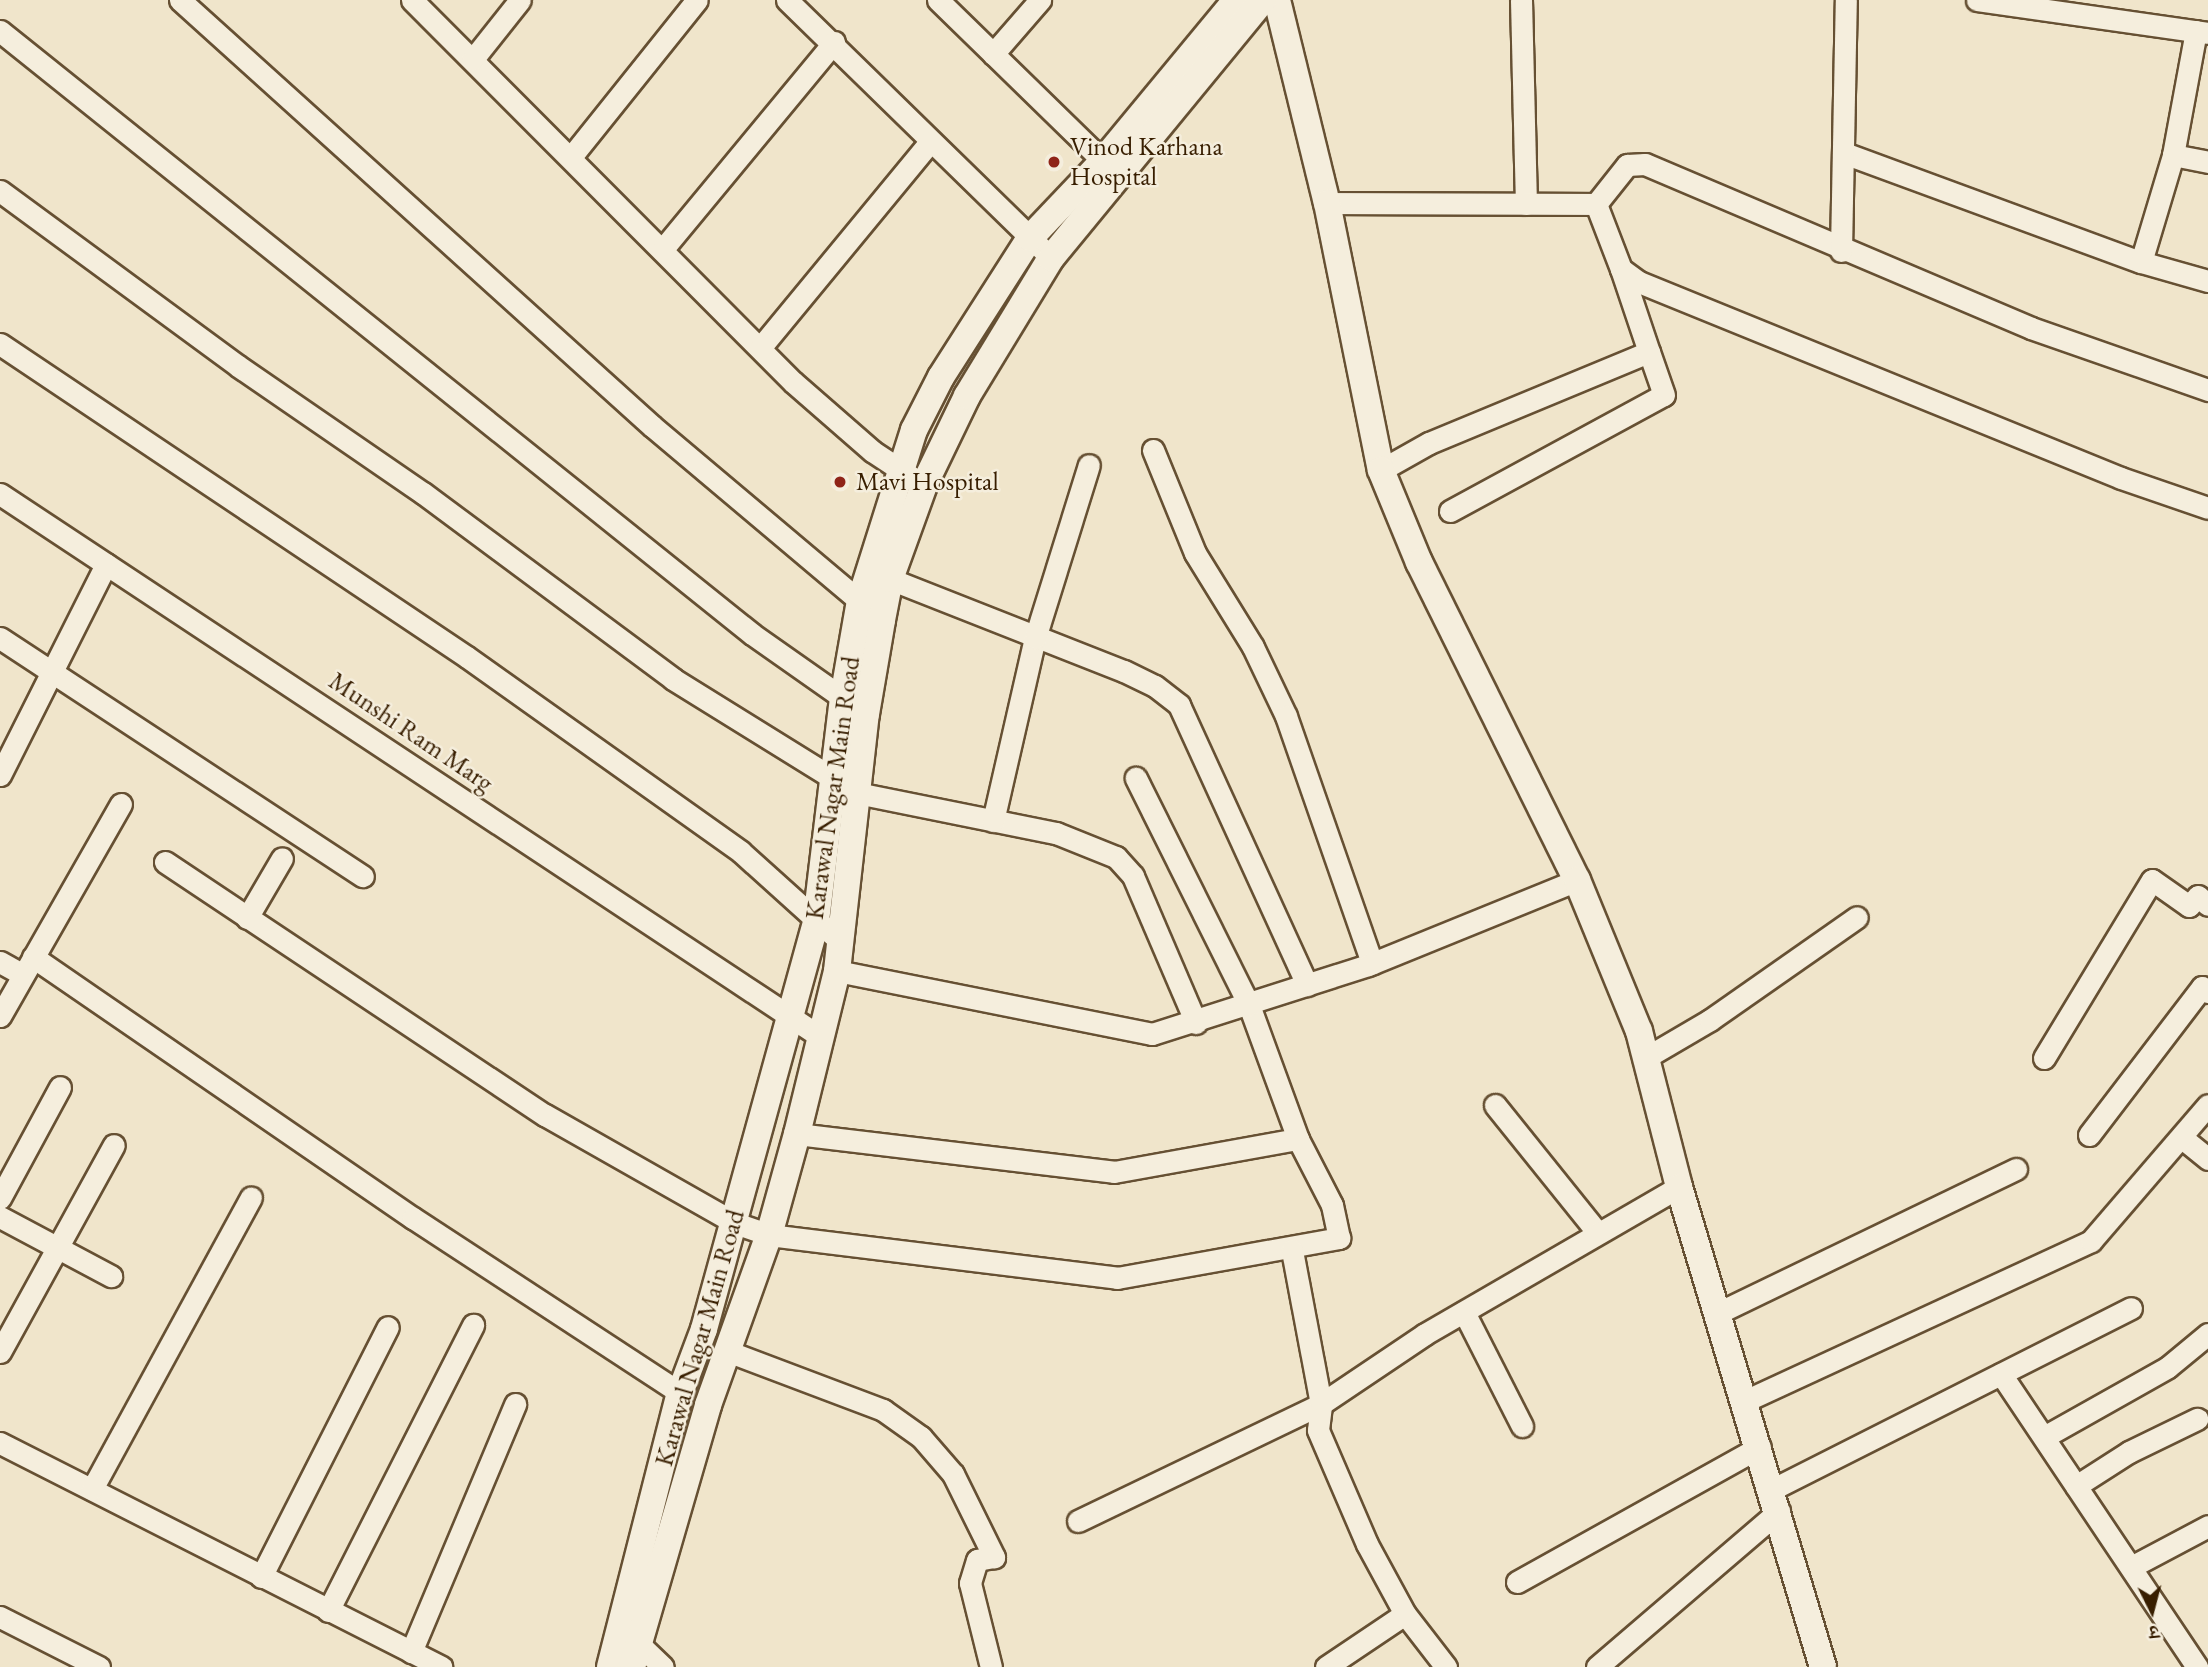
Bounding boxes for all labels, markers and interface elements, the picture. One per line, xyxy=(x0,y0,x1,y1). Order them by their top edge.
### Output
place label: Vinod Karhana Hospital xyxy=(1070,131,1223,192)
marker: Vinod Karhana Hospital xyxy=(1044,152,1064,172)
place label: Mavi Hospital xyxy=(856,466,999,498)
marker: Mavi Hospital xyxy=(830,472,850,492)
street label: Karawal Nagar Main Road xyxy=(799,654,867,922)
street label: Munshi Ram Marg xyxy=(323,665,499,799)
street label: Karawal Nagar Main Road xyxy=(648,1206,752,1470)
north arrow xyxy=(2117,1576,2187,1646)
text: उ xyxy=(2148,1619,2160,1645)

